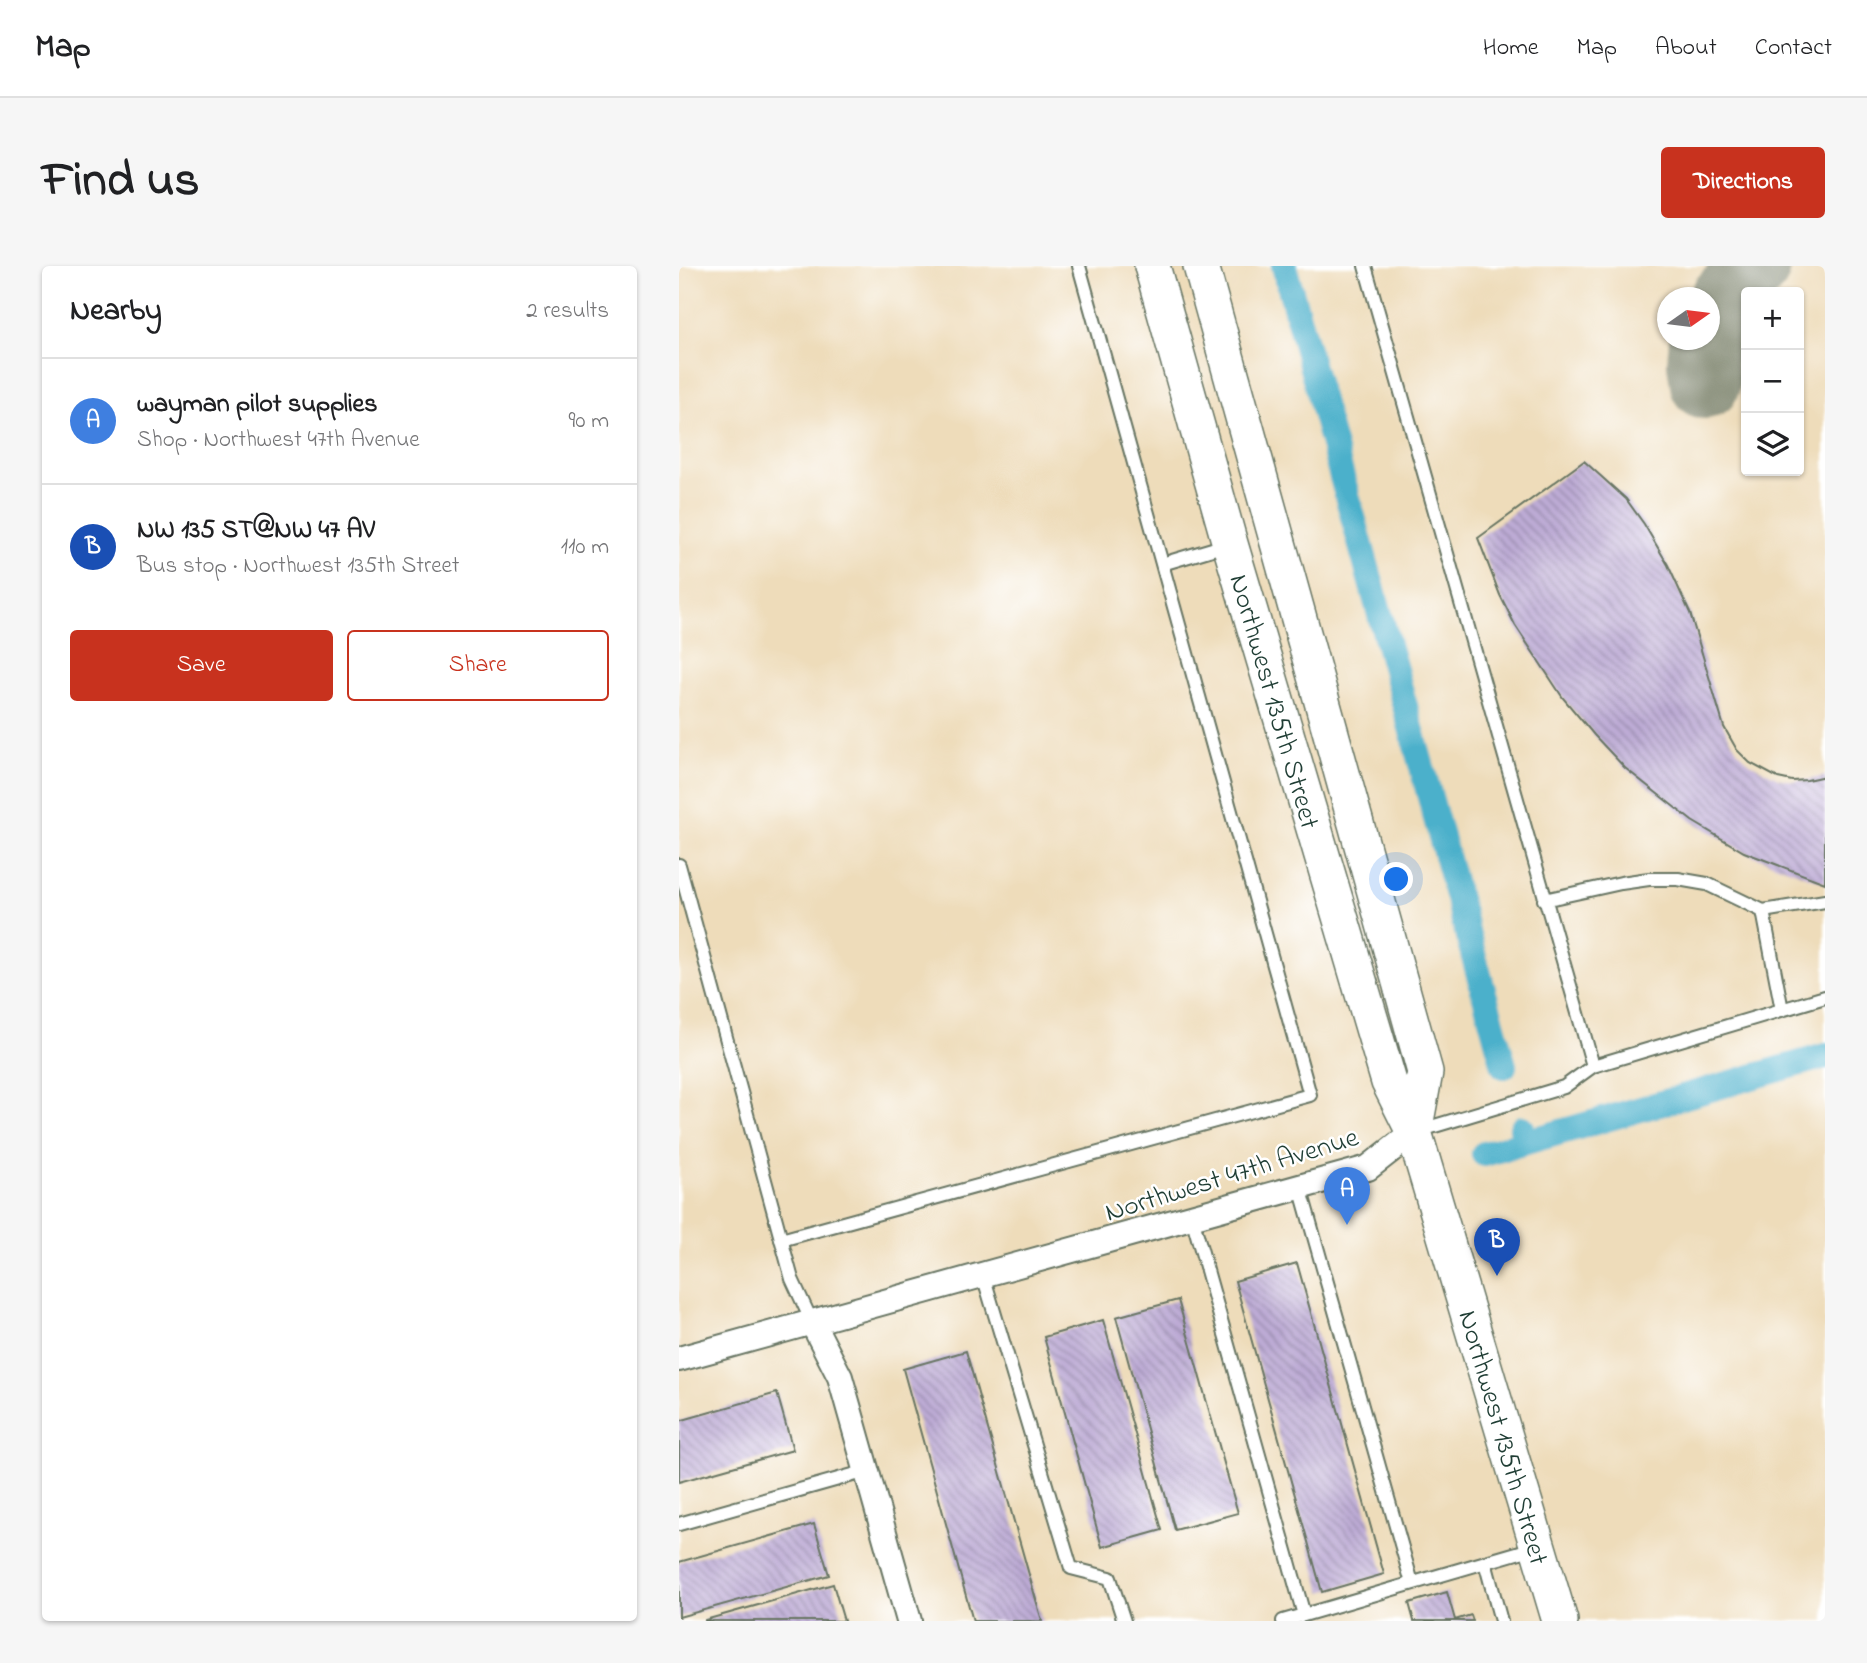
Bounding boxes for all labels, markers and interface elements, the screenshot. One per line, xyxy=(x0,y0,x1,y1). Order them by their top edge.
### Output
text: Map xyxy=(35,24,91,72)
text: Home xyxy=(1483,31,1539,66)
text: Map xyxy=(1577,31,1617,66)
text: About xyxy=(1655,31,1717,66)
text: Contact xyxy=(1755,31,1832,66)
text: Find us xyxy=(42,146,199,218)
button: Directions xyxy=(1661,147,1825,218)
north arrow xyxy=(1657,287,1720,350)
map controls xyxy=(1741,287,1804,476)
button: + xyxy=(1741,287,1804,350)
text: Nearby xyxy=(70,290,162,334)
text: 2 results xyxy=(526,295,609,328)
button: − xyxy=(1741,350,1804,413)
text: wayman pilot supplies xyxy=(137,386,378,424)
text: A xyxy=(86,405,100,438)
text: 90 m xyxy=(569,405,609,438)
button: layers xyxy=(1741,413,1804,476)
text: Shop · Northwest 47th Avenue xyxy=(137,424,420,457)
text: NW 135 ST@NW 47 AV xyxy=(137,512,375,550)
text: B xyxy=(85,531,101,564)
text: 110 m xyxy=(561,531,609,564)
text: Bus stop · Northwest 135th Street xyxy=(137,550,460,583)
street label: Northwest 135th Street xyxy=(1217,570,1329,834)
button: Save xyxy=(70,630,333,701)
button: Share xyxy=(347,630,609,701)
your location xyxy=(1379,862,1413,896)
street label: Northwest 47th Avenue xyxy=(1100,1118,1362,1228)
pin: A xyxy=(1324,1167,1370,1225)
pin: B xyxy=(1474,1218,1520,1276)
street label: Northwest 135th Street xyxy=(1446,1306,1558,1570)

